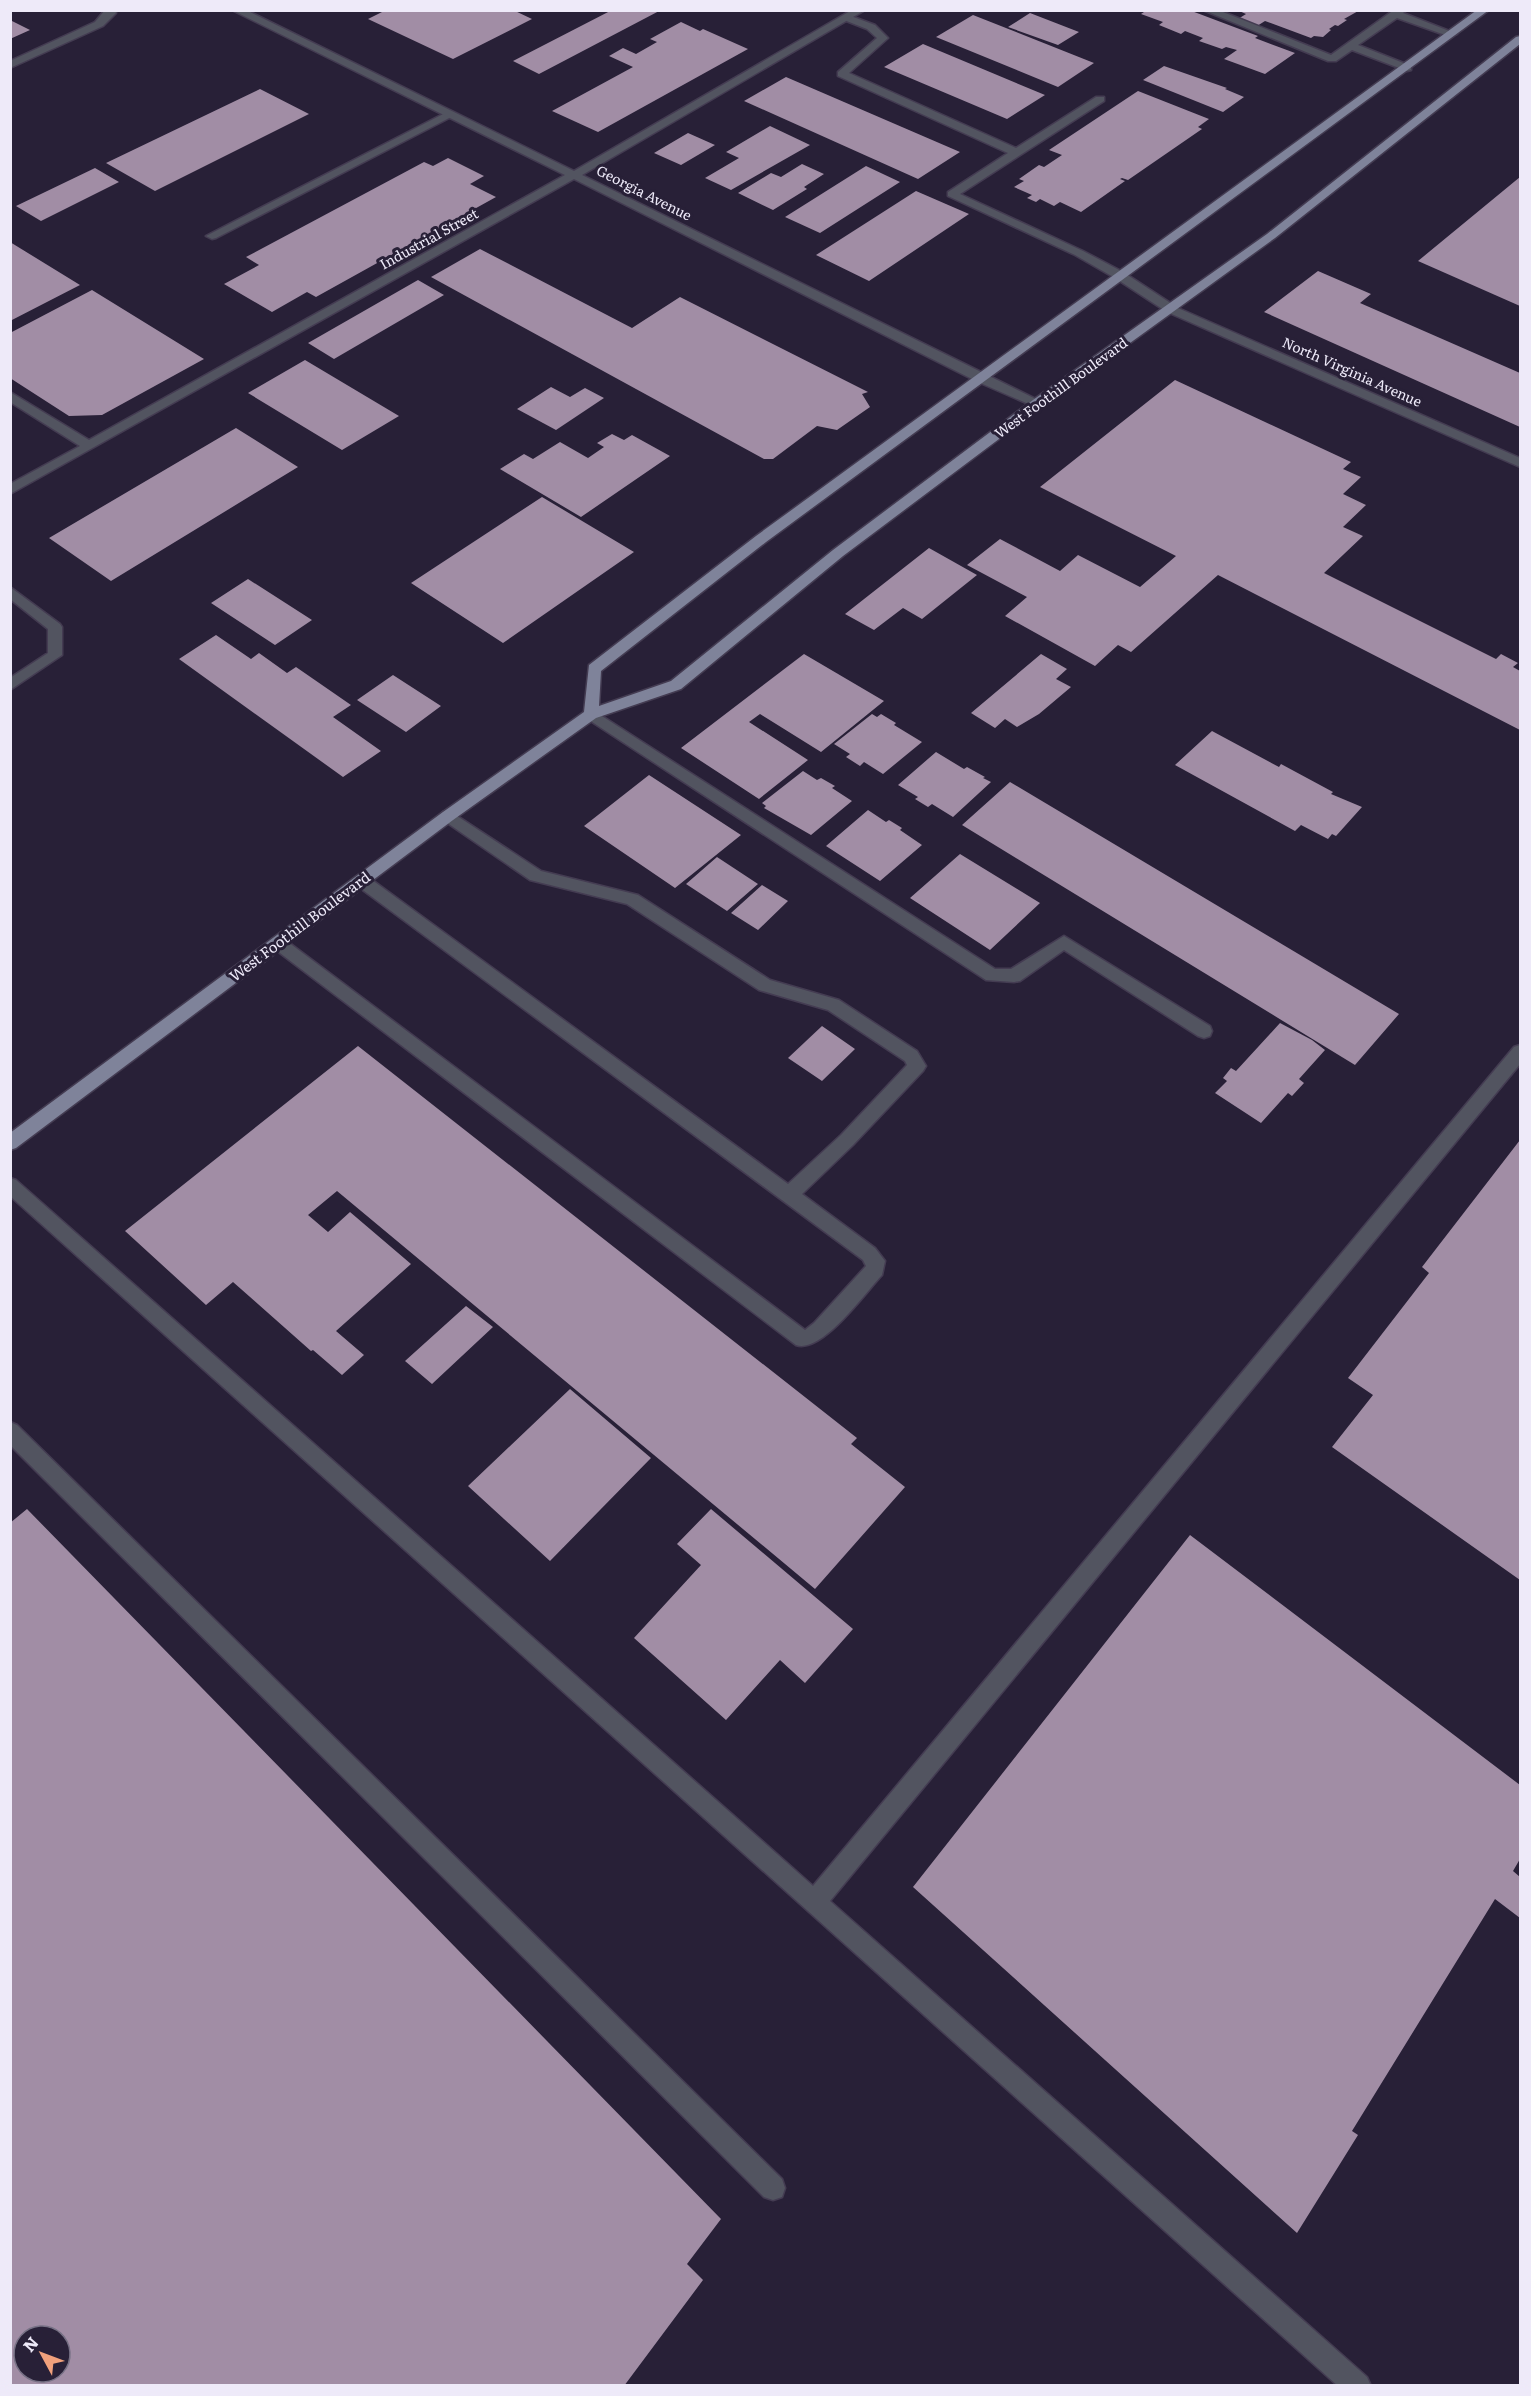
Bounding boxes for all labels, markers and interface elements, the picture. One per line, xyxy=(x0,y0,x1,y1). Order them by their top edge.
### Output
street label: Georgia Avenue xyxy=(593,159,696,225)
street label: Industrial Street xyxy=(376,203,482,274)
street label: North Virginia Avenue xyxy=(1279,331,1425,411)
street label: West Foothill Boulevard xyxy=(990,332,1131,442)
street label: West Foothill Boulevard xyxy=(224,865,375,987)
north arrow xyxy=(12,2324,72,2384)
text: N xyxy=(16,2331,43,2356)

